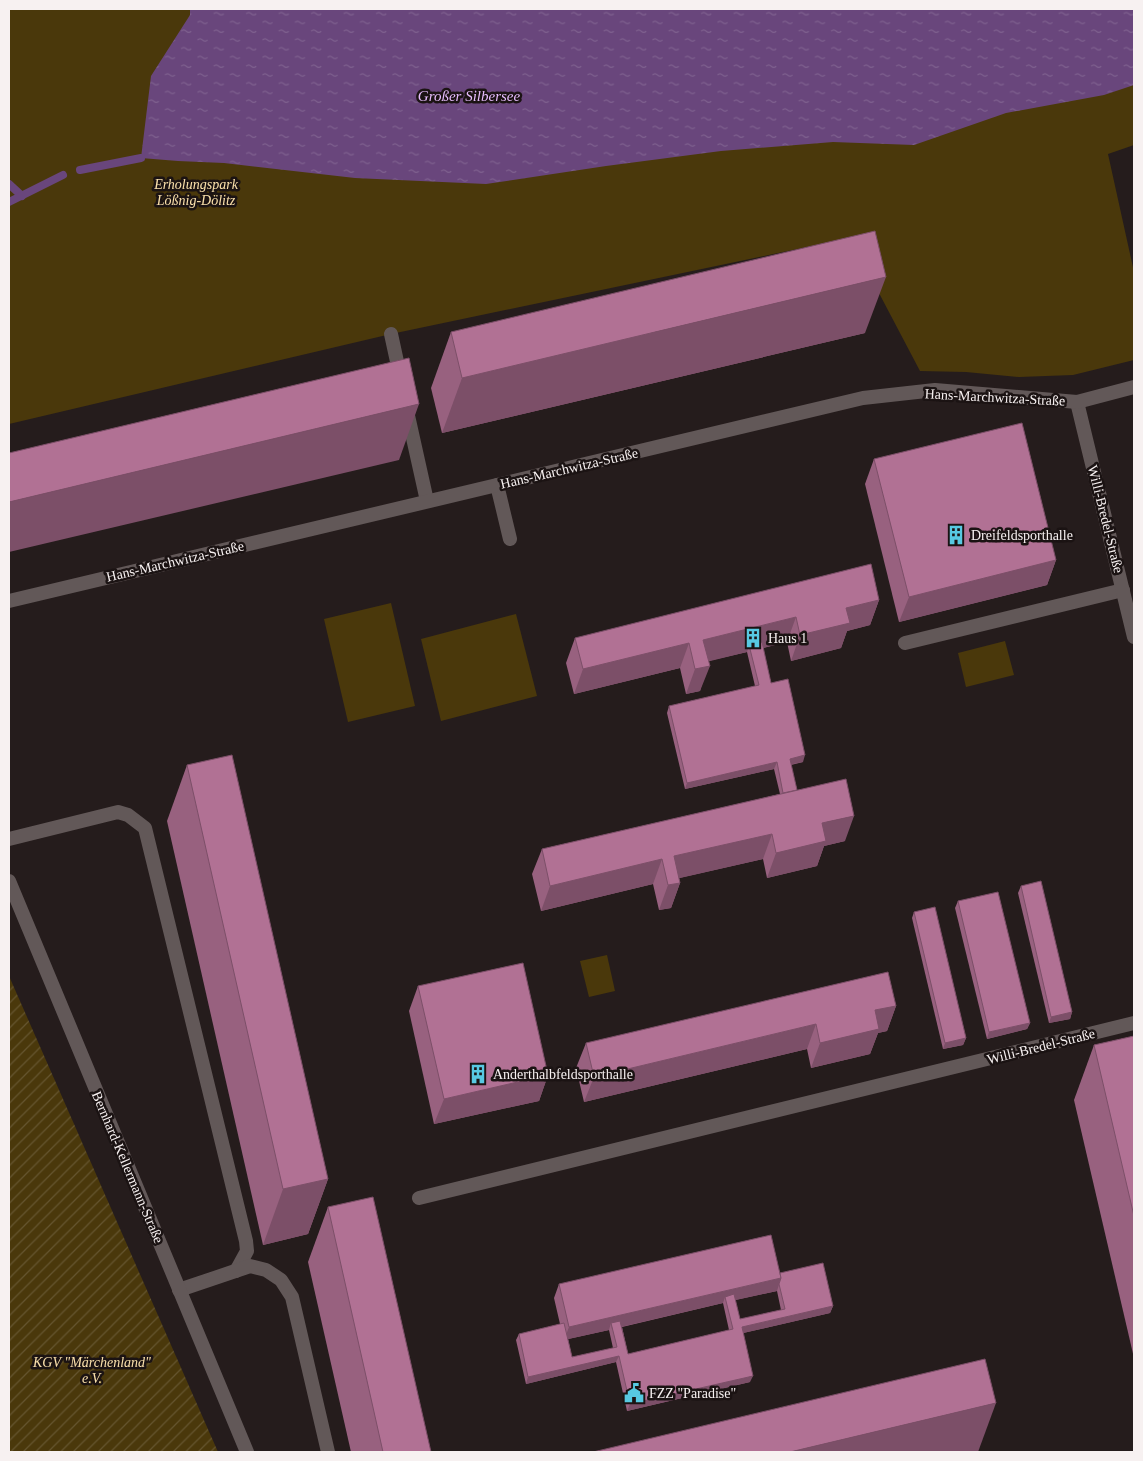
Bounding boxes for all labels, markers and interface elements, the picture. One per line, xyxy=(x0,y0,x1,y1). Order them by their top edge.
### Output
water label: Großer Silbersee xyxy=(418,88,521,104)
park label: Erholungspark Lößnig-Dölitz xyxy=(153,177,239,208)
street label: Hans-Marchwitza-Straße xyxy=(924,386,1066,409)
street label: Hans-Marchwitza-Straße xyxy=(499,445,639,492)
street label: Willi-Bredel-Straße xyxy=(1085,464,1126,575)
building icon: Dreifeldsporthalle xyxy=(945,524,967,546)
place label: Dreifeldsporthalle xyxy=(971,528,1073,543)
street label: Hans-Marchwitza-Straße xyxy=(105,538,245,585)
building icon: Haus 1 xyxy=(742,627,764,649)
place label: Haus 1 xyxy=(768,631,807,646)
street label: Willi-Bredel-Straße xyxy=(986,1026,1097,1067)
building icon: Anderthalbfeldsporthalle xyxy=(467,1063,489,1085)
place label: Anderthalbfeldsporthalle xyxy=(493,1067,633,1082)
street label: Bernhard-Kellermann-Straße xyxy=(89,1089,166,1245)
park label: KGV "Märchenland" e.V. xyxy=(32,1355,151,1386)
public building icon: FZZ "Paradise" xyxy=(623,1382,645,1404)
place label: FZZ "Paradise" xyxy=(649,1386,736,1401)

